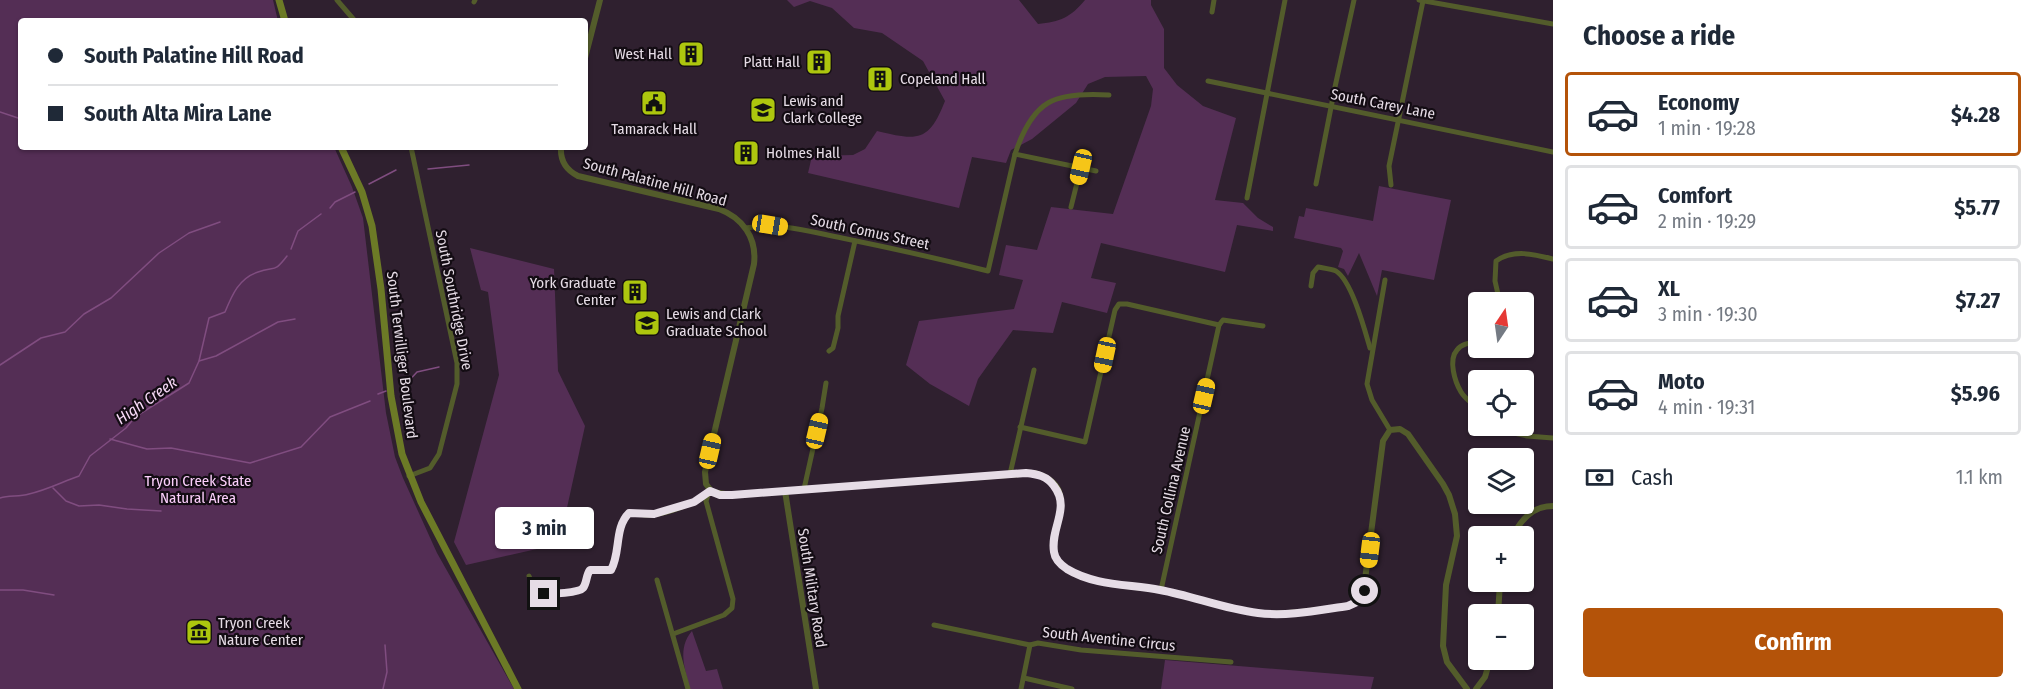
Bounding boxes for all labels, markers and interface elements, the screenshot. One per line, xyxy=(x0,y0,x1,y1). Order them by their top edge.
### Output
text: Choose a ride xyxy=(1583,20,1735,52)
building icon: West Hall xyxy=(676,39,706,69)
text: South Palatine Hill Road xyxy=(84,42,304,69)
place label: West Hall xyxy=(614,45,672,63)
building icon: Platt Hall xyxy=(804,47,834,77)
place label: Platt Hall xyxy=(744,53,800,71)
building icon: Copeland Hall xyxy=(865,64,895,94)
place label: Copeland Hall xyxy=(900,70,986,88)
street label: South Carey Lane xyxy=(1329,85,1437,123)
icon: car xyxy=(1586,87,1640,141)
public building icon: Tamarack Hall xyxy=(639,88,669,118)
text: Economy xyxy=(1658,89,1739,116)
place label: Lewis and Clark College xyxy=(783,92,862,127)
school or university icon: Lewis and Clark College xyxy=(748,95,778,125)
text: South Alta Mira Lane xyxy=(84,100,272,127)
text: $4.28 xyxy=(1951,101,2000,128)
text: 1 min · 19:28 xyxy=(1658,116,1756,140)
place label: Tamarack Hall xyxy=(611,120,697,138)
building icon: Holmes Hall xyxy=(731,138,761,168)
place label: Holmes Hall xyxy=(766,144,840,162)
car xyxy=(1068,147,1094,187)
street label: South Palatine Hill Road xyxy=(581,154,729,210)
icon: car xyxy=(1586,180,1640,234)
text: Comfort xyxy=(1658,182,1732,209)
text: $5.77 xyxy=(1954,194,2000,221)
text: 2 min · 19:29 xyxy=(1658,209,1756,233)
street label: South Comus Street xyxy=(809,211,931,253)
car xyxy=(751,213,789,237)
street label: South Southridge Drive xyxy=(432,229,476,371)
street label: South Terwilliger Boulevard xyxy=(383,270,421,440)
icon: car xyxy=(1586,273,1640,327)
place label: York Graduate Center xyxy=(530,274,617,309)
text: XL xyxy=(1658,275,1680,302)
building icon: York Graduate Center xyxy=(620,277,650,307)
text: $7.27 xyxy=(1956,287,2000,314)
north arrow xyxy=(1468,292,1534,358)
map controls xyxy=(1468,292,1534,670)
text: 3 min · 19:30 xyxy=(1658,302,1758,326)
place label: Lewis and Clark Graduate School xyxy=(666,305,767,340)
school or university icon: Lewis and Clark Graduate School xyxy=(632,308,662,338)
car xyxy=(1092,336,1118,374)
icon: car xyxy=(1586,366,1640,420)
text: Moto xyxy=(1658,368,1705,395)
button: locate xyxy=(1468,370,1534,436)
water label: High Creek xyxy=(112,372,180,428)
car xyxy=(1191,376,1217,416)
text: $5.96 xyxy=(1951,380,2000,407)
text: 4 min · 19:31 xyxy=(1658,395,1755,419)
car xyxy=(804,411,830,451)
street label: South Collina Avenue xyxy=(1148,425,1194,555)
car xyxy=(697,431,723,471)
button: layers xyxy=(1468,448,1534,514)
icon: cash xyxy=(1583,461,1616,494)
text: Cash xyxy=(1631,464,1674,491)
text: 1.1 km xyxy=(1956,465,2003,489)
park label: Tryon Creek State Natural Area xyxy=(145,472,251,507)
callout: 3 min xyxy=(494,507,594,549)
text: 3 min xyxy=(522,516,567,540)
button: + xyxy=(1468,526,1534,592)
street label: South Military Road xyxy=(794,527,830,649)
car xyxy=(1359,531,1381,569)
route start xyxy=(1351,577,1378,604)
route end xyxy=(530,580,557,607)
button: − xyxy=(1468,604,1534,670)
button: Confirm xyxy=(1583,608,2003,677)
place label: Tryon Creek Nature Center xyxy=(218,614,304,649)
museum icon: Tryon Creek Nature Center xyxy=(184,617,214,647)
street label: South Aventine Circus xyxy=(1042,623,1176,655)

